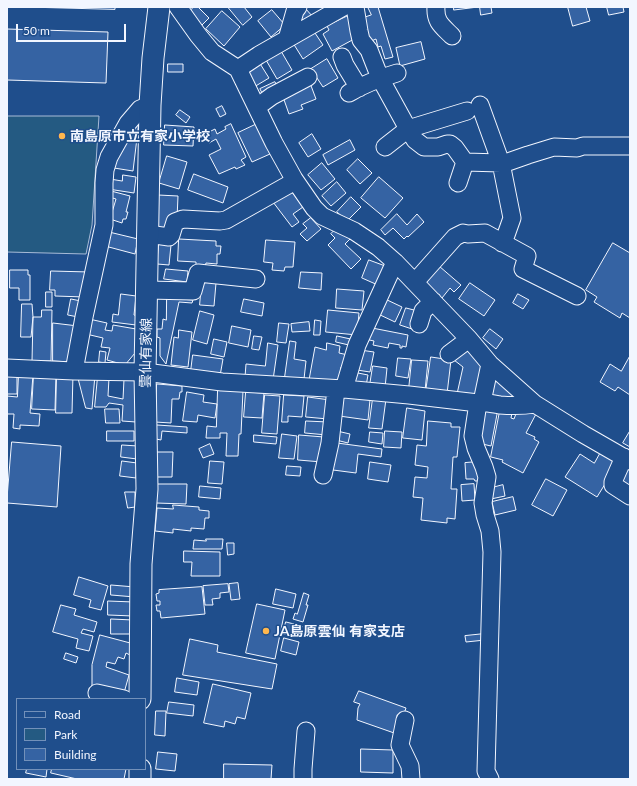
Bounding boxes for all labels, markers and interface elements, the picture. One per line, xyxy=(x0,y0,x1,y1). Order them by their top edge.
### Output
scale bar xyxy=(18,16,128,42)
text: 50 m xyxy=(23,23,50,38)
place label: 南島原市立有家小学校 xyxy=(70,128,210,144)
marker: 南島原市立有家小学校 xyxy=(57,131,67,141)
street label: 雲仙有家線 xyxy=(137,318,155,388)
place label: JA島原雲仙 有家支店 xyxy=(274,623,405,639)
marker: JA島原雲仙 有家支店 xyxy=(261,626,271,636)
legend xyxy=(16,698,146,770)
text: Road xyxy=(54,707,81,722)
text: Park xyxy=(54,727,77,742)
text: Building xyxy=(54,747,97,762)

